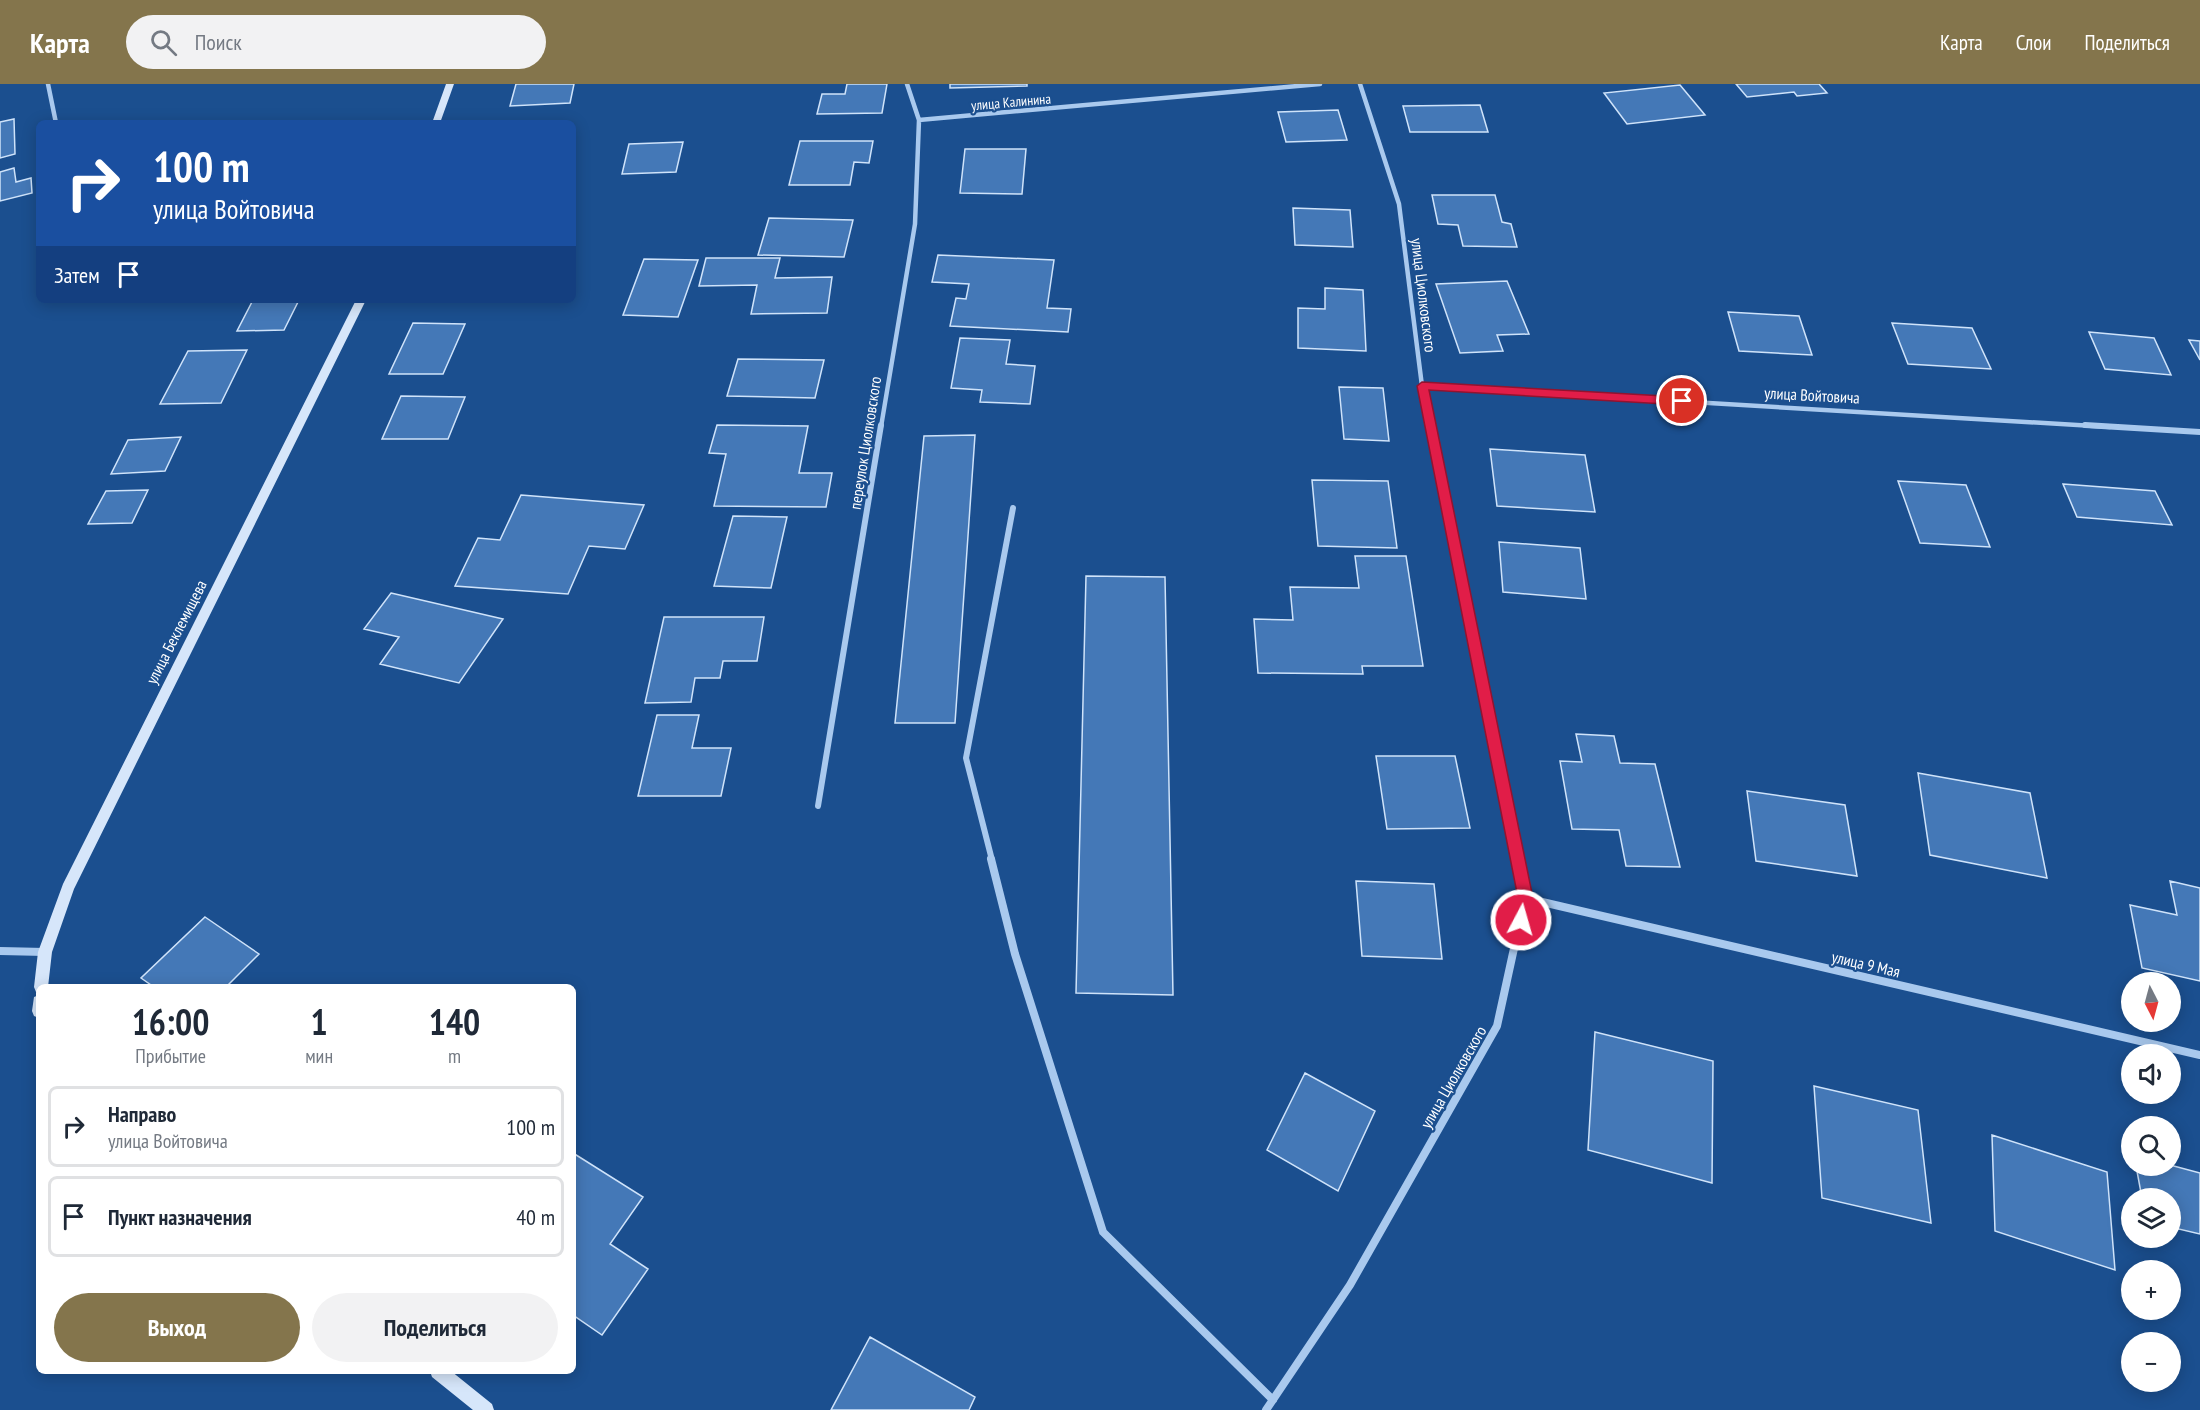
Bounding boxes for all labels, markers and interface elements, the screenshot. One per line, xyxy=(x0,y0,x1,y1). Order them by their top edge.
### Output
search box xyxy=(126,15,546,69)
text: Карта xyxy=(30,24,90,61)
icon: search xyxy=(147,26,180,59)
text: Поиск xyxy=(195,28,242,56)
text: Карта xyxy=(1940,29,1983,56)
text: Слои xyxy=(2016,29,2051,56)
text: Поделиться xyxy=(2084,29,2170,56)
street label: улица Калинина xyxy=(970,90,1052,114)
text: 100 m xyxy=(153,139,250,194)
icon: right xyxy=(54,144,132,222)
text: улица Войтовича xyxy=(153,192,315,226)
street label: улица Циолковского xyxy=(1407,237,1441,353)
icon: arrive xyxy=(112,258,145,291)
text: Затем xyxy=(54,261,100,289)
street label: переулок Циолковского xyxy=(845,375,885,511)
pin xyxy=(1656,375,1707,426)
street label: улица Войтовича xyxy=(1764,383,1860,407)
icon: arrive xyxy=(1665,384,1698,417)
street label: улица Беклемищева xyxy=(141,577,211,687)
position arrow xyxy=(1489,888,1553,952)
street label: улица 9 Мая xyxy=(1830,946,1902,982)
north arrow xyxy=(2121,972,2181,1032)
map controls xyxy=(2121,972,2181,1392)
text: 16:00 xyxy=(132,998,210,1045)
text: 1 xyxy=(311,998,328,1045)
text: 140 xyxy=(429,998,480,1045)
street label: улица Циолковского xyxy=(1416,1022,1490,1132)
text: Прибытие xyxy=(135,1043,206,1069)
text: мин xyxy=(305,1043,333,1069)
text: m xyxy=(448,1043,461,1069)
button: sound xyxy=(2121,1044,2181,1104)
text: Направо xyxy=(108,1100,176,1128)
icon: right xyxy=(57,1110,90,1143)
text: 100 m xyxy=(506,1113,555,1141)
button: search xyxy=(2121,1116,2181,1176)
text: улица Войтовича xyxy=(108,1128,228,1154)
button: layers xyxy=(2121,1188,2181,1248)
icon: arrive xyxy=(57,1200,90,1233)
text: Пункт назначения xyxy=(108,1203,252,1231)
text: 40 m xyxy=(516,1203,555,1231)
button: + xyxy=(2121,1260,2181,1320)
button: Выход xyxy=(54,1293,300,1362)
button: Поделиться xyxy=(312,1293,558,1362)
button: − xyxy=(2121,1332,2181,1392)

